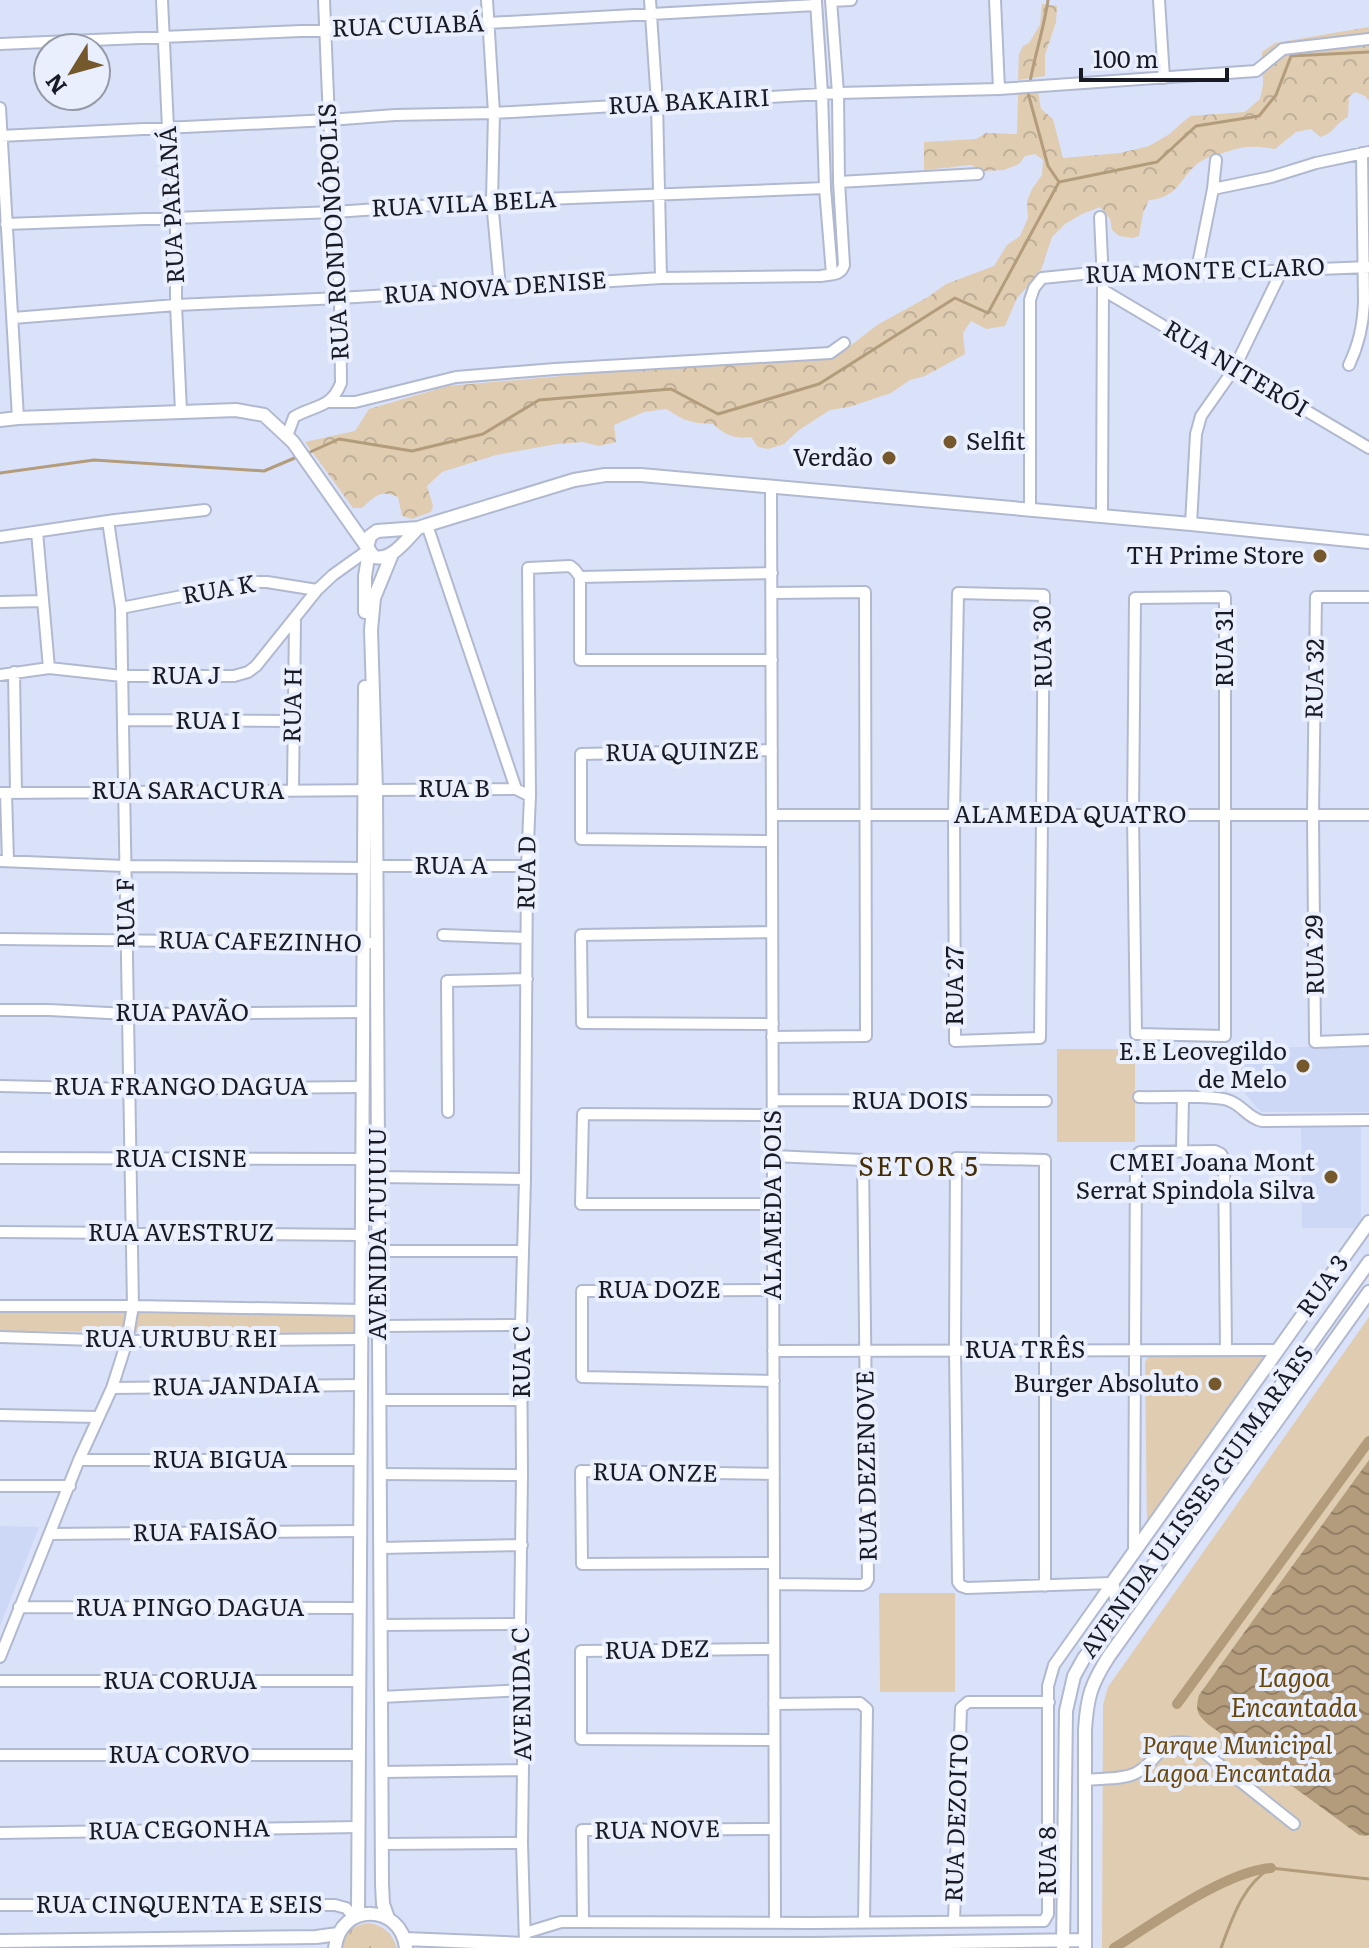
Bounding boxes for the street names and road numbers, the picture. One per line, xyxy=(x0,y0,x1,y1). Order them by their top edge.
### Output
street label: RUA CUIABÁ xyxy=(331,3,485,44)
street label: RUA BAKAIRI xyxy=(607,78,771,121)
street label: RUA RONDONÓPOLIS xyxy=(307,103,356,362)
street label: RUA PARANÁ xyxy=(148,125,191,285)
street label: RUA VILA BELA xyxy=(370,179,558,224)
street label: RUA MONTE CLARO xyxy=(1084,247,1326,290)
street label: RUA NOVA DENISE xyxy=(382,260,608,311)
street label: RUA NITERÓI xyxy=(1158,310,1316,424)
street label: RUA K xyxy=(179,564,258,611)
street label: RUA 30 xyxy=(1022,605,1059,689)
street label: RUA 31 xyxy=(1205,608,1240,687)
street label: RUA 32 xyxy=(1294,638,1331,720)
street label: RUA J xyxy=(151,656,221,691)
street label: RUA H xyxy=(272,667,309,743)
street label: RUA I xyxy=(175,701,241,736)
street label: RUA QUINZE xyxy=(604,731,760,768)
street label: RUA B xyxy=(418,769,490,804)
street label: RUA SARACURA xyxy=(91,771,285,806)
street label: ALAMEDA QUATRO xyxy=(953,795,1187,830)
street label: RUA D xyxy=(506,835,543,910)
street label: RUA A xyxy=(414,846,488,881)
street label: RUA F xyxy=(105,877,142,949)
street label: RUA 29 xyxy=(1294,914,1331,996)
street label: RUA CAFEZINHO xyxy=(158,920,362,959)
street label: RUA 27 xyxy=(935,946,970,1026)
street label: RUA PAVÃO xyxy=(115,993,249,1028)
street label: RUA FRANGO DAGUA xyxy=(54,1067,309,1102)
street label: RUA DOIS xyxy=(852,1081,968,1116)
street label: ALAMEDA DOIS xyxy=(753,1110,788,1300)
street label: AVENIDA TUIUIU xyxy=(358,1127,393,1341)
street label: RUA CISNE xyxy=(115,1139,247,1174)
street label: RUA AVESTRUZ xyxy=(88,1213,274,1248)
street label: RUA 3 xyxy=(1287,1246,1355,1323)
street label: RUA DOZE xyxy=(597,1270,721,1305)
street label: RUA URUBU REI xyxy=(84,1319,278,1354)
street label: RUA C xyxy=(502,1326,537,1398)
street label: RUA TRÊS xyxy=(965,1330,1085,1365)
street label: AVENIDA ULISSES GUIMARÃES xyxy=(1069,1337,1320,1664)
street label: RUA JANDAIA xyxy=(152,1365,320,1402)
street label: RUA DEZENOVE xyxy=(845,1370,884,1562)
street label: RUA BIGUA xyxy=(153,1440,288,1475)
street label: RUA ONZE xyxy=(592,1452,718,1489)
street label: RUA FAISÃO xyxy=(132,1511,278,1548)
street label: RUA PINGO DAGUA xyxy=(76,1588,305,1623)
street label: AVENIDA C xyxy=(501,1627,538,1761)
street label: RUA DEZ xyxy=(604,1629,710,1666)
street label: RUA CORUJA xyxy=(103,1661,257,1696)
street label: RUA DEZOITO xyxy=(934,1733,975,1903)
street label: RUA CORVO xyxy=(108,1735,250,1770)
street label: RUA CEGONHA xyxy=(88,1808,271,1847)
street label: RUA NOVE xyxy=(593,1809,720,1846)
street label: RUA 8 xyxy=(1028,1826,1063,1896)
street label: RUA CINQUENTA E SEIS xyxy=(35,1885,323,1920)

